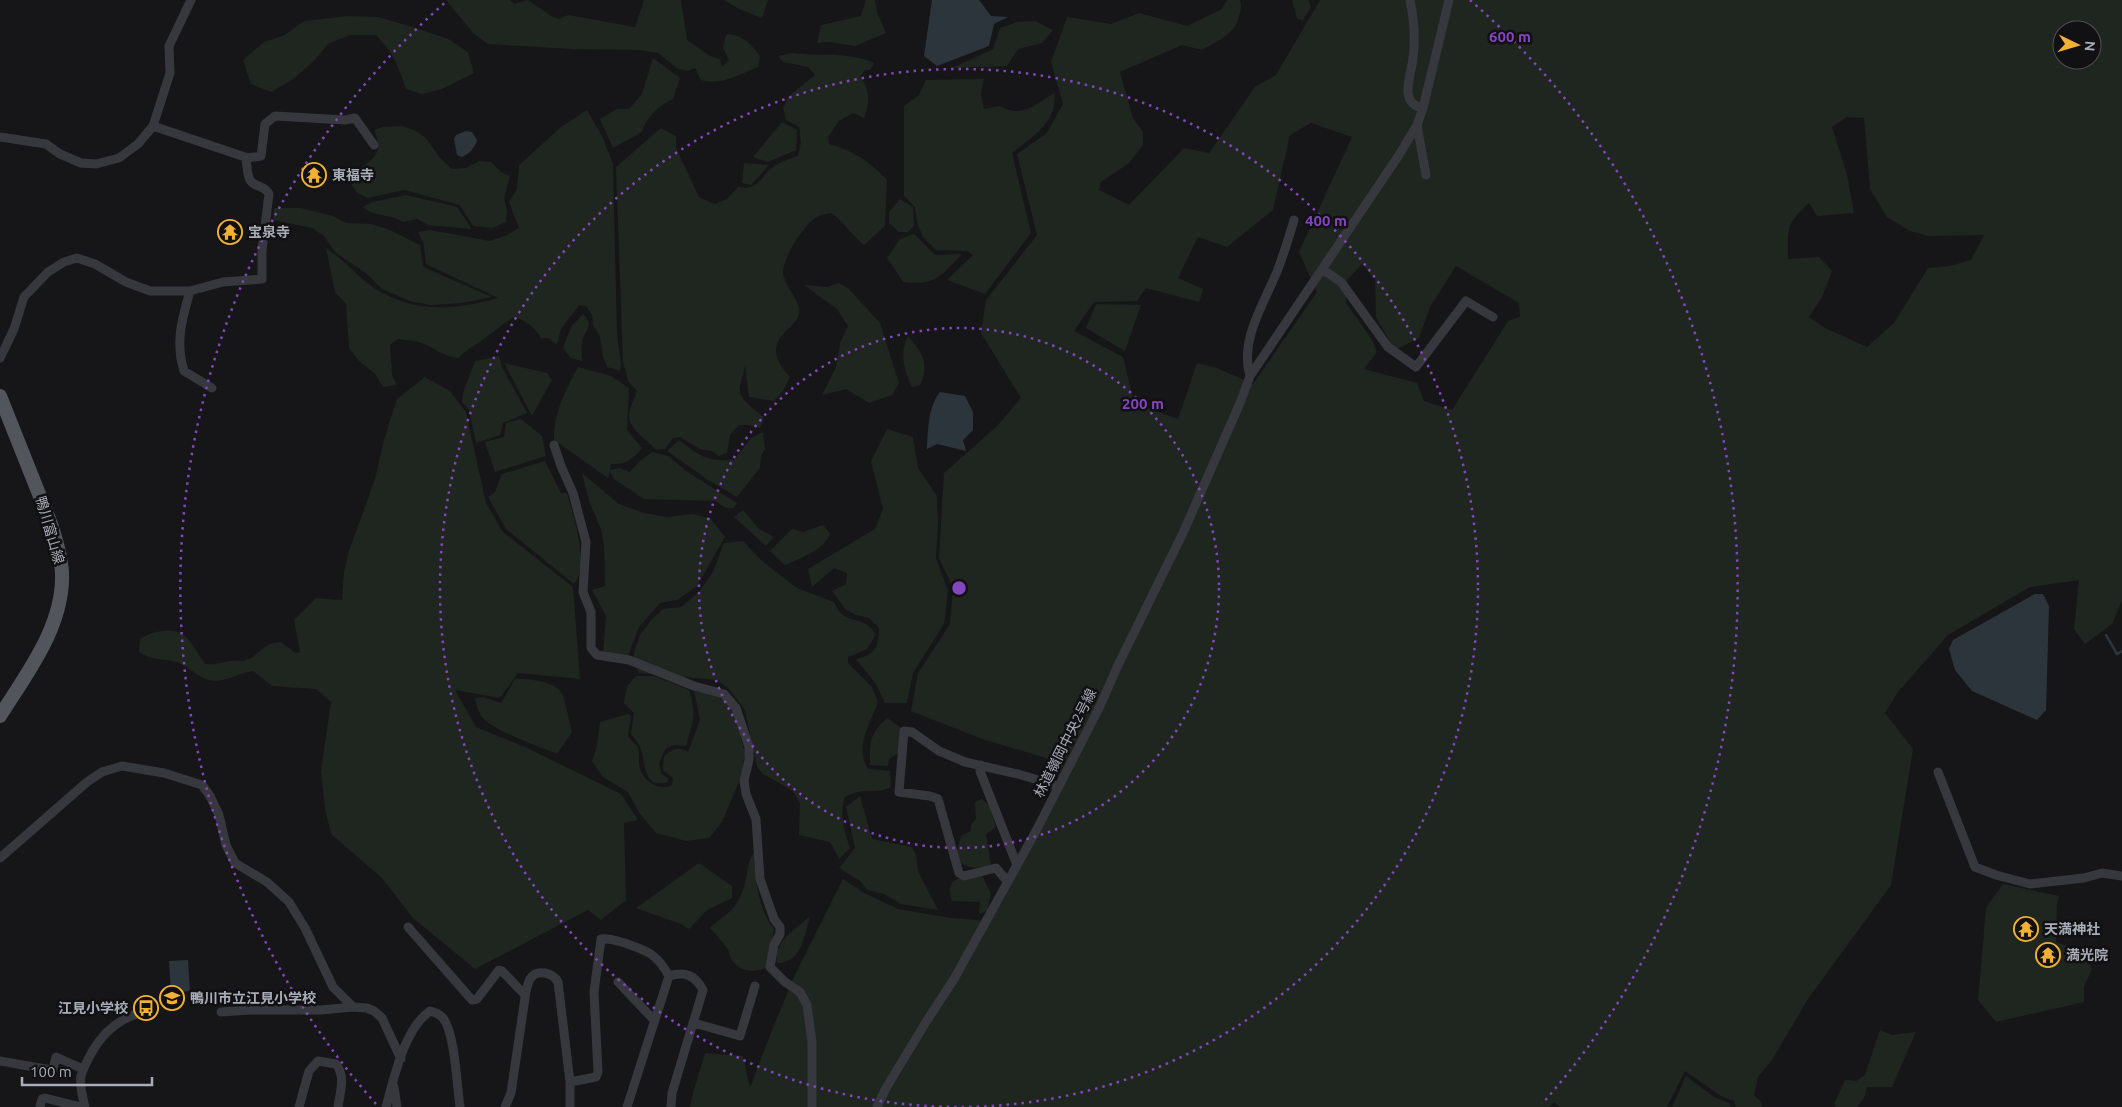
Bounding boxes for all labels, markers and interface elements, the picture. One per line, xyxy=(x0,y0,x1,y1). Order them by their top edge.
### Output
north arrow xyxy=(2052,20,2102,70)
text: 600 m xyxy=(1489,28,1531,45)
text: N xyxy=(2082,40,2098,52)
temple icon: 東福寺 xyxy=(301,162,327,188)
place label: 東福寺 xyxy=(332,167,374,183)
text: 400 m xyxy=(1305,212,1347,229)
temple icon: 宝泉寺 xyxy=(217,219,243,245)
place label: 宝泉寺 xyxy=(248,224,290,240)
text: 200 m xyxy=(1122,395,1164,412)
street label: 鴨川富山線 xyxy=(33,494,67,566)
centre of rings xyxy=(950,579,968,597)
street label: 林道嶺岡中央2号線 xyxy=(1031,686,1099,800)
temple icon: 天満神社 xyxy=(2013,916,2039,942)
place label: 天満神社 xyxy=(2044,921,2100,937)
temple icon: 満光院 xyxy=(2035,942,2061,968)
place label: 満光院 xyxy=(2066,947,2108,963)
school or university icon: 鴨川市立江見小学校 xyxy=(159,985,185,1011)
place label: 鴨川市立江見小学校 xyxy=(190,990,316,1006)
bus stop icon: 江見小学校 xyxy=(133,995,159,1021)
place label: 江見小学校 xyxy=(58,1000,128,1016)
scale bar xyxy=(22,1054,152,1086)
text: 100 m xyxy=(30,1063,72,1080)

